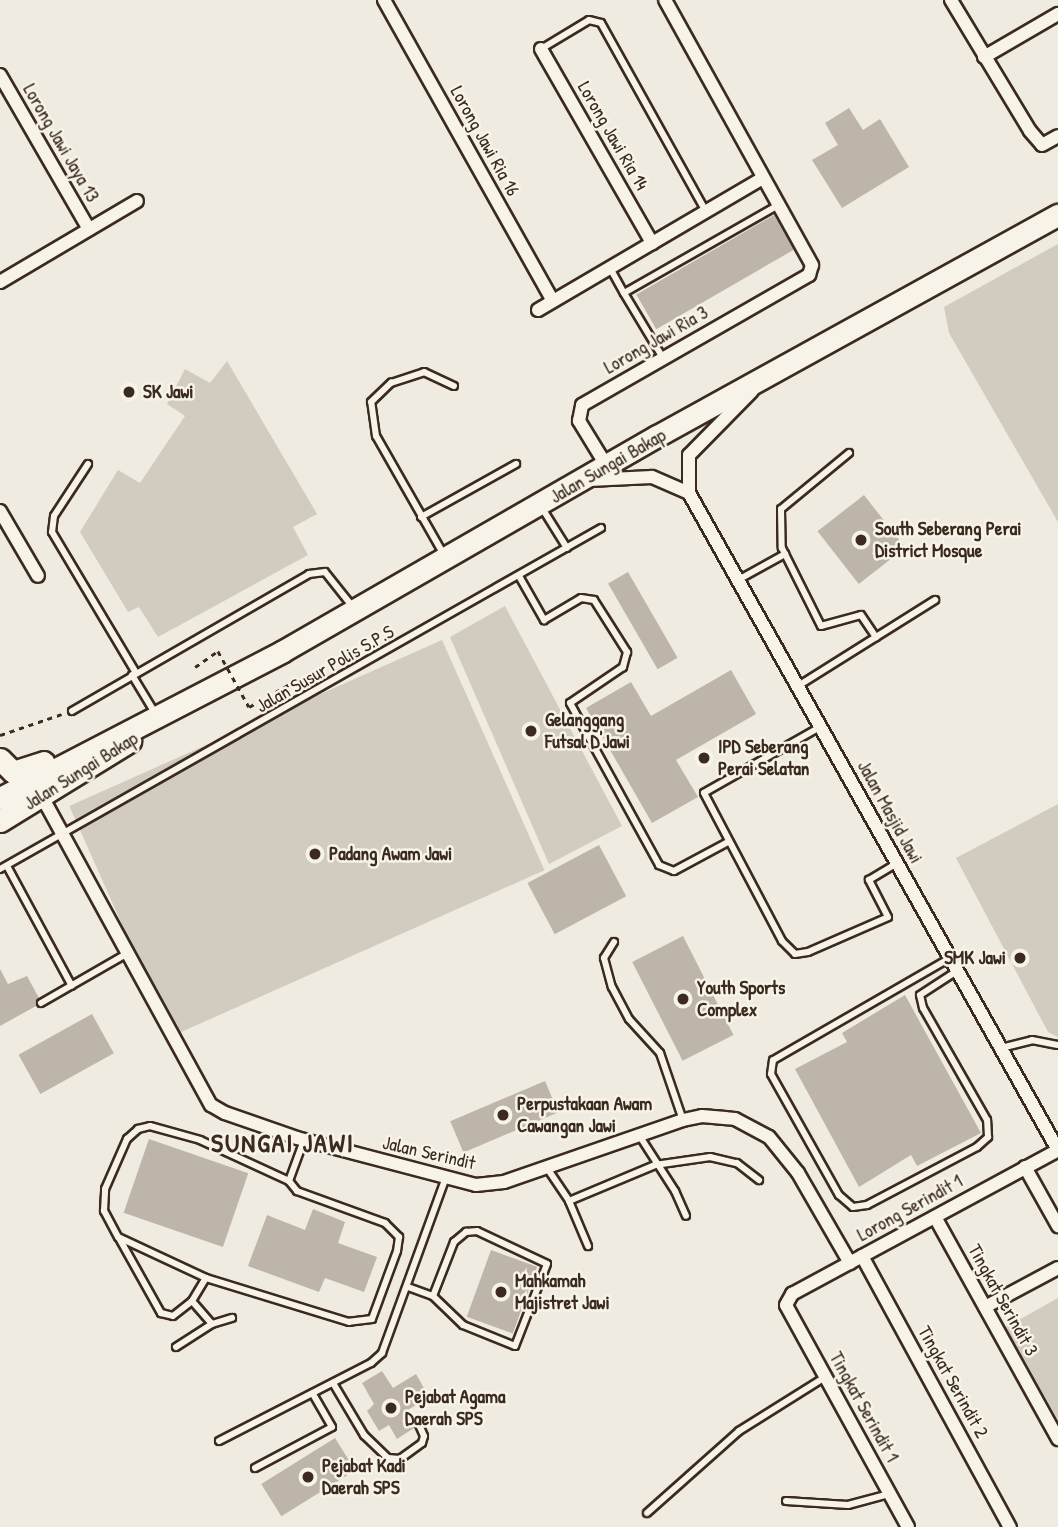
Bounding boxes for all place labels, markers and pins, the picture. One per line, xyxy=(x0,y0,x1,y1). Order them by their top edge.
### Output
place label: SK Jawi xyxy=(143,381,194,403)
marker: SK Jawi xyxy=(121,384,137,400)
place label: South Seberang Perai District Mosque xyxy=(875,518,1021,562)
marker: South Seberang Perai District Mosque xyxy=(853,532,869,548)
place label: Gelanggang Futsal D'Jawi xyxy=(545,709,630,753)
marker: Gelanggang Futsal D'Jawi xyxy=(523,723,539,739)
place label: IPD Seberang Perai Selatan xyxy=(718,736,809,780)
marker: IPD Seberang Perai Selatan xyxy=(696,750,712,766)
place label: Padang Awam Jawi xyxy=(329,843,452,865)
marker: Padang Awam Jawi xyxy=(307,846,323,862)
place label: SMK Jawi xyxy=(944,947,1006,969)
marker: SMK Jawi xyxy=(1012,950,1028,966)
place label: Youth Sports Complex xyxy=(697,977,785,1021)
marker: Youth Sports Complex xyxy=(675,991,691,1007)
place label: Perpustakaan Awam Cawangan Jawi xyxy=(517,1093,652,1137)
marker: Perpustakaan Awam Cawangan Jawi xyxy=(495,1107,511,1123)
place label: Mahkamah Majistret Jawi xyxy=(515,1270,610,1314)
marker: Mahkamah Majistret Jawi xyxy=(493,1284,509,1300)
place label: Pejabat Agama Daerah SPS xyxy=(405,1386,505,1430)
marker: Pejabat Agama Daerah SPS xyxy=(383,1400,399,1416)
place label: Pejabat Kadi Daerah SPS xyxy=(322,1455,406,1499)
marker: Pejabat Kadi Daerah SPS xyxy=(300,1469,316,1485)

